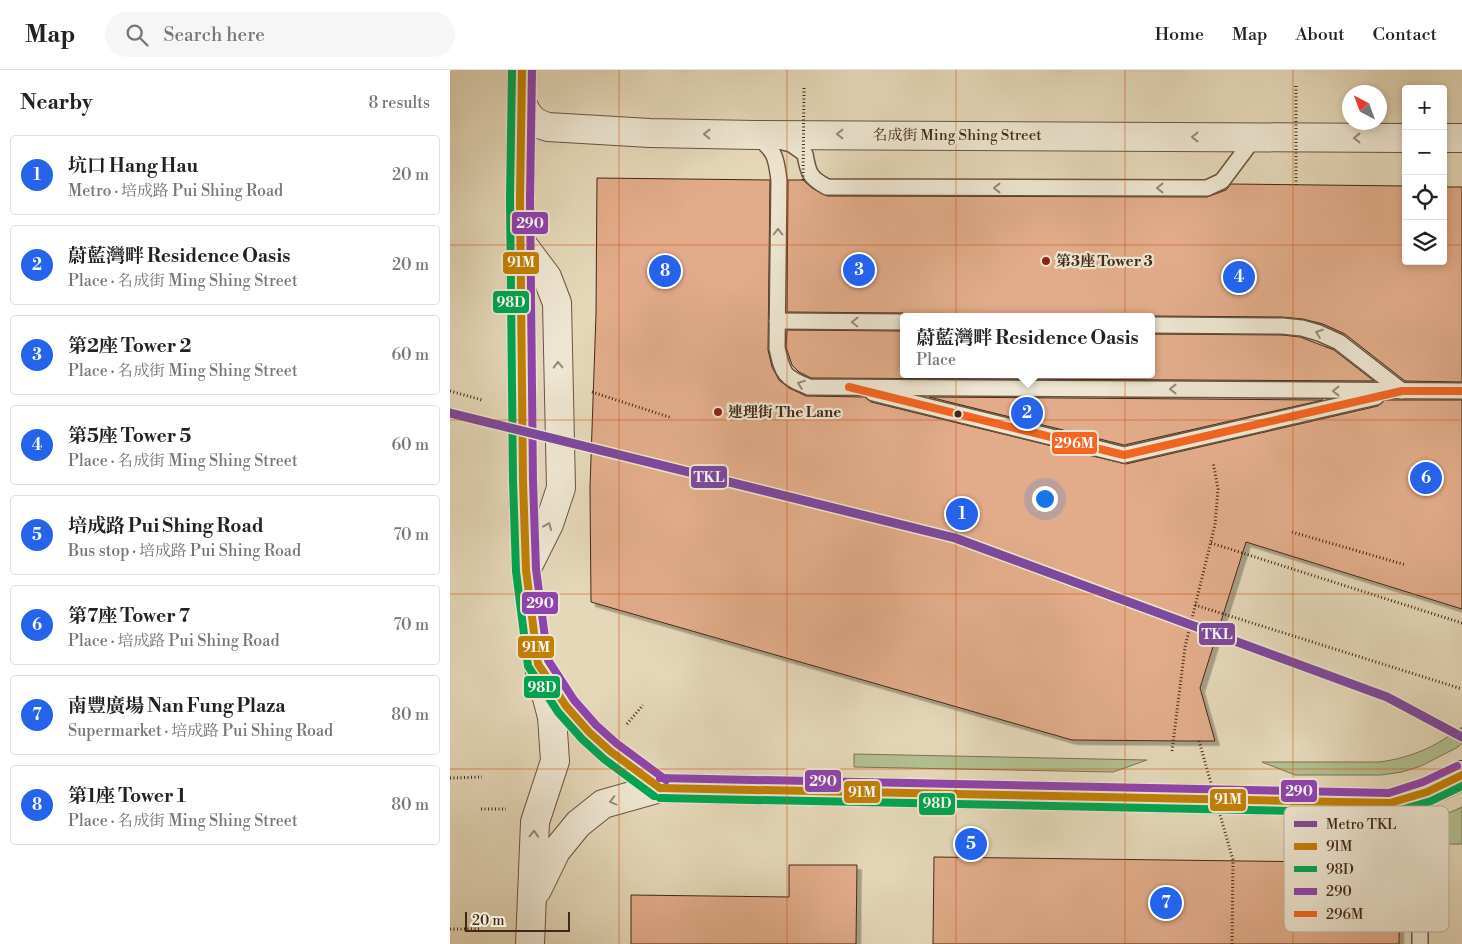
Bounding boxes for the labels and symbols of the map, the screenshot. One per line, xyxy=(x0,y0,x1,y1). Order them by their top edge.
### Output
north arrow xyxy=(1342,85,1387,130)
street label: 名成街 Ming Shing Street xyxy=(872,126,1042,145)
one-way arrow xyxy=(702,129,710,139)
one-way arrow xyxy=(835,129,843,139)
one-way arrow xyxy=(1190,132,1198,142)
one-way arrow xyxy=(1353,133,1360,143)
one-way arrow xyxy=(993,183,1001,193)
one-way arrow xyxy=(1156,183,1164,193)
line badge: 290 xyxy=(511,211,549,235)
text: 290 xyxy=(516,215,544,233)
one-way arrow xyxy=(773,227,783,235)
line badge: 91M xyxy=(502,251,540,275)
pin: 3 xyxy=(843,251,875,289)
pin: 8 xyxy=(649,252,681,290)
place label: 第3座 Tower 3 xyxy=(1056,252,1153,271)
text: 91M xyxy=(507,254,535,272)
marker: 第3座 Tower 3 xyxy=(1040,255,1052,267)
pin: 4 xyxy=(1223,258,1255,296)
line badge: 98D xyxy=(492,290,530,314)
text: 98D xyxy=(497,294,525,312)
one-way arrow xyxy=(850,317,858,327)
one-way arrow xyxy=(1316,329,1324,339)
one-way arrow xyxy=(553,361,563,369)
one-way arrow xyxy=(797,380,806,390)
one-way arrow xyxy=(1169,384,1176,394)
one-way arrow xyxy=(1331,385,1339,396)
pin: 2 xyxy=(1011,394,1043,432)
place label: 連理街 The Lane xyxy=(728,403,841,422)
marker: 連理街 The Lane xyxy=(712,406,724,418)
unlabelled marker xyxy=(953,409,963,419)
line badge: 296M xyxy=(1051,431,1098,455)
text: 296M xyxy=(1054,435,1094,453)
pin: 6 xyxy=(1410,459,1442,497)
line badge: TKL xyxy=(690,465,728,489)
text: TKL xyxy=(693,469,725,487)
your location xyxy=(1032,486,1058,512)
pin: 1 xyxy=(946,495,978,533)
one-way arrow xyxy=(541,522,552,531)
line badge: 290 xyxy=(521,591,559,615)
text: 290 xyxy=(526,595,554,613)
line badge: TKL xyxy=(1198,622,1236,646)
text: TKL xyxy=(1201,626,1233,644)
line badge: 91M xyxy=(517,635,555,659)
text: 91M xyxy=(522,639,550,657)
line badge: 98D xyxy=(523,675,561,699)
text: 98D xyxy=(528,679,556,697)
line badge: 290 xyxy=(804,769,842,793)
text: 290 xyxy=(809,773,837,791)
line badge: 290 xyxy=(1280,779,1318,803)
line badge: 91M xyxy=(843,780,881,804)
text: 290 xyxy=(1285,783,1313,801)
text: 91M xyxy=(848,784,876,802)
line badge: 91M xyxy=(1209,788,1247,812)
text: 91M xyxy=(1214,791,1242,809)
line badge: 98D xyxy=(918,792,956,816)
one-way arrow xyxy=(608,795,617,806)
text: 98D xyxy=(923,795,951,813)
legend xyxy=(1284,806,1449,932)
text: Metro TKL xyxy=(1326,816,1396,834)
pin: 5 xyxy=(955,825,987,863)
one-way arrow xyxy=(529,830,540,838)
text: 91M xyxy=(1326,838,1353,856)
text: 98D xyxy=(1326,861,1354,879)
text: 290 xyxy=(1326,883,1352,901)
pin: 7 xyxy=(1150,884,1182,922)
text: 296M xyxy=(1326,906,1364,924)
scale bar xyxy=(465,909,570,932)

